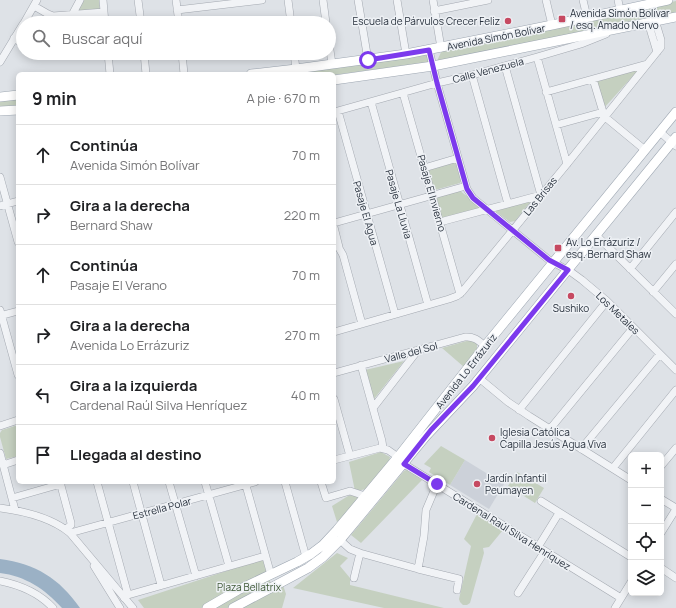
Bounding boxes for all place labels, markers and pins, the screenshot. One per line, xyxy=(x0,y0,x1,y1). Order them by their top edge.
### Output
place label: Avenida Simón Bolívar / esq. Amado Nervo xyxy=(570,6,670,32)
place label: Escuela de Párvulos Crecer Feliz xyxy=(353,14,500,28)
marker: Avenida Simón Bolívar / esq. Amado Nervo xyxy=(557,14,567,24)
marker: Escuela de Párvulos Crecer Feliz xyxy=(503,16,513,26)
place label: Av. Lo Errázuriz / esq. Bernard Shaw xyxy=(566,235,652,261)
marker: Av. Lo Errázuriz / esq. Bernard Shaw xyxy=(553,243,563,253)
marker: Sushiko xyxy=(566,291,576,301)
place label: Sushiko xyxy=(553,301,589,315)
place label: Iglesia Católica Capilla Jesús Agua Viva xyxy=(500,425,606,451)
marker: Iglesia Católica Capilla Jesús Agua Viva xyxy=(487,433,497,443)
place label: Jardín Infantil Peumayen xyxy=(485,471,547,497)
marker: Jardín Infantil Peumayen xyxy=(472,479,482,489)

